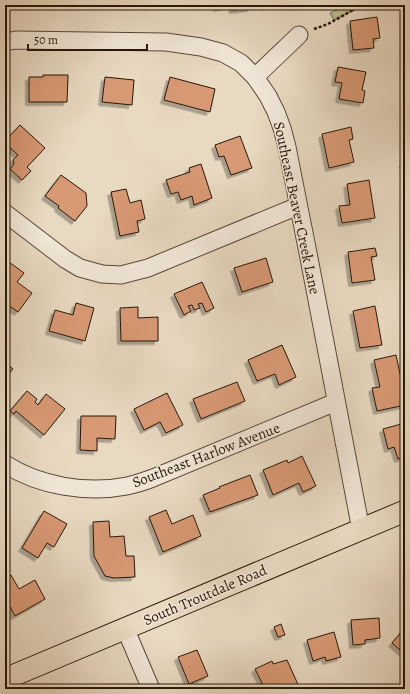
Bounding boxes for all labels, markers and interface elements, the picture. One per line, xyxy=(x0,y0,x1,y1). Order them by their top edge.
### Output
scale bar xyxy=(28,26,147,52)
text: 50 m xyxy=(34,32,58,48)
street label: Southeast Beaver Creek Lane xyxy=(269,120,325,296)
street label: Southeast Harlow Avenue xyxy=(129,417,283,492)
street label: South Troutdale Road xyxy=(140,560,271,630)

